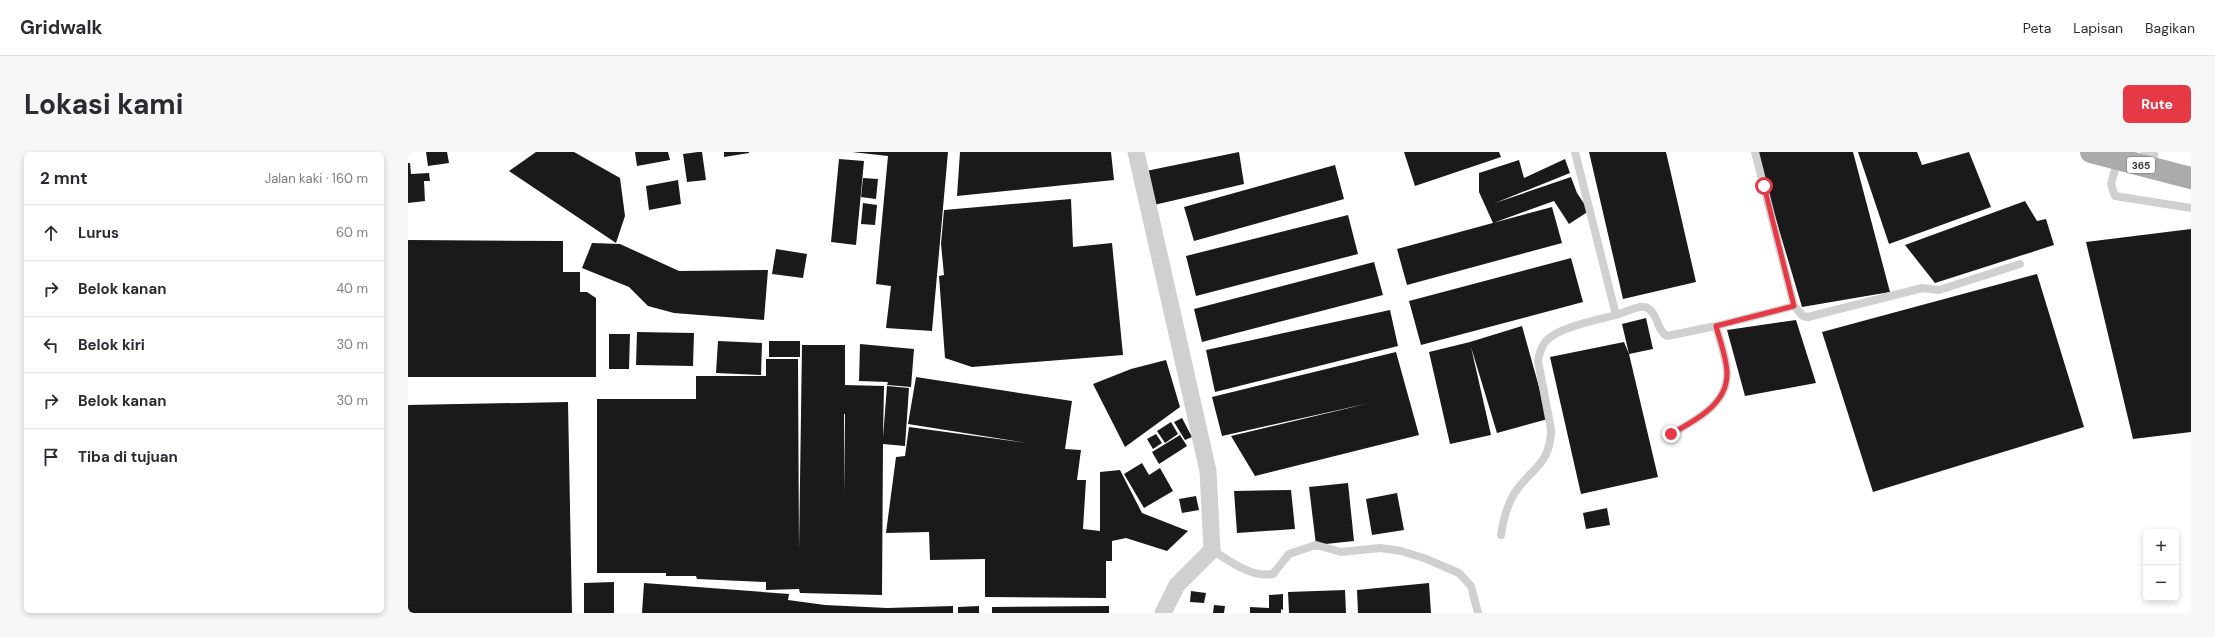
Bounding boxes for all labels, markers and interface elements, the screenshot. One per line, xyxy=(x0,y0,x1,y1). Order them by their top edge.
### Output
text: Gridwalk xyxy=(20,15,102,40)
text: Peta xyxy=(2023,19,2051,37)
text: Lapisan xyxy=(2073,19,2123,37)
text: Bagikan xyxy=(2145,19,2195,37)
button: Rute xyxy=(2123,85,2191,123)
text: Lokasi kami xyxy=(24,86,183,123)
road number: 365 xyxy=(2127,157,2155,173)
text: 2 mnt xyxy=(40,167,88,189)
text: Jalan kaki · 160 m xyxy=(265,170,368,187)
route start xyxy=(1755,177,1773,195)
icon: ahead xyxy=(40,222,62,244)
text: Lurus xyxy=(78,223,119,243)
text: 60 m xyxy=(336,224,368,241)
icon: right xyxy=(40,278,62,300)
text: Belok kanan xyxy=(78,279,166,299)
text: 40 m xyxy=(336,280,368,297)
icon: left xyxy=(40,334,62,356)
text: Belok kiri xyxy=(78,335,145,355)
text: 30 m xyxy=(336,336,368,353)
icon: right xyxy=(40,390,62,412)
text: Belok kanan xyxy=(78,391,166,411)
text: 30 m xyxy=(336,392,368,409)
route end xyxy=(1662,425,1680,443)
icon: arrive xyxy=(40,446,62,468)
text: Tiba di tujuan xyxy=(78,447,178,467)
map controls xyxy=(2143,529,2179,601)
button: + xyxy=(2143,529,2179,565)
button: − xyxy=(2143,565,2179,601)

